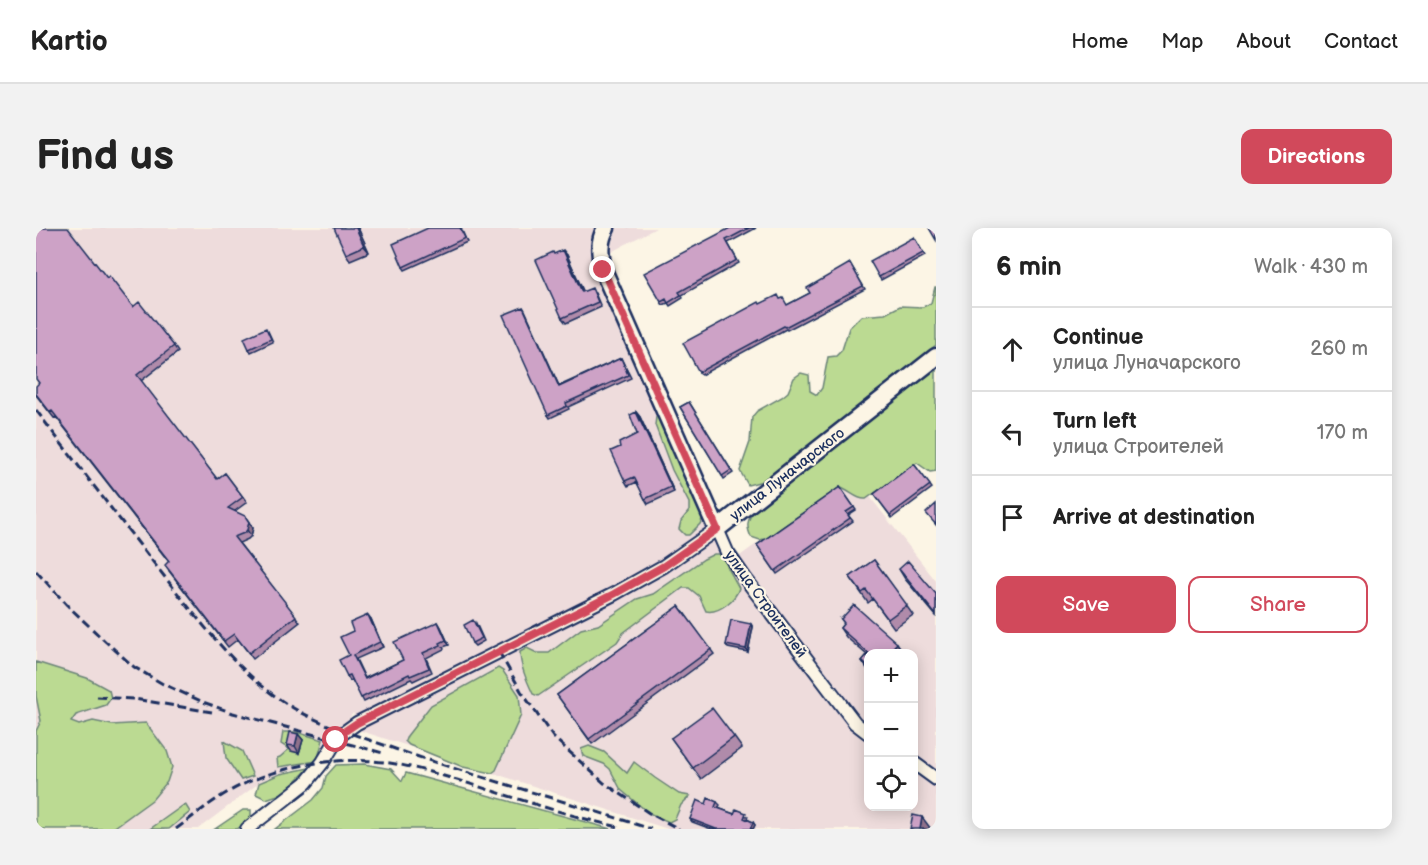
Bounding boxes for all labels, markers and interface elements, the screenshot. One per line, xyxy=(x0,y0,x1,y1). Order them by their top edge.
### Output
text: Kartio xyxy=(30,25,108,58)
text: Home xyxy=(1071,29,1128,54)
text: Map xyxy=(1161,29,1203,54)
text: About xyxy=(1236,29,1291,54)
text: Contact xyxy=(1324,29,1398,54)
button: Directions xyxy=(1241,129,1392,184)
text: Find us xyxy=(36,131,174,182)
text: 6 min xyxy=(996,252,1062,283)
text: Walk · 430 m xyxy=(1254,255,1368,279)
route end xyxy=(589,256,615,282)
text: Continue xyxy=(1053,324,1143,351)
icon: ahead xyxy=(996,333,1029,366)
text: 260 m xyxy=(1310,337,1368,361)
text: улица Луначарского xyxy=(1053,351,1241,375)
text: Turn left xyxy=(1053,408,1137,435)
icon: left xyxy=(996,417,1029,450)
text: 170 m xyxy=(1317,421,1368,445)
street label: улица Луначарского xyxy=(726,423,849,525)
text: улица Строителей xyxy=(1053,435,1224,459)
icon: arrive xyxy=(996,501,1029,534)
text: Arrive at destination xyxy=(1053,504,1255,531)
street label: улица Строителей xyxy=(720,547,811,662)
button: Save xyxy=(996,576,1176,633)
button: Share xyxy=(1188,576,1368,633)
map controls xyxy=(864,649,918,811)
button: + xyxy=(864,649,918,703)
button: − xyxy=(864,703,918,757)
route start xyxy=(322,726,348,752)
button: locate xyxy=(864,757,918,811)

